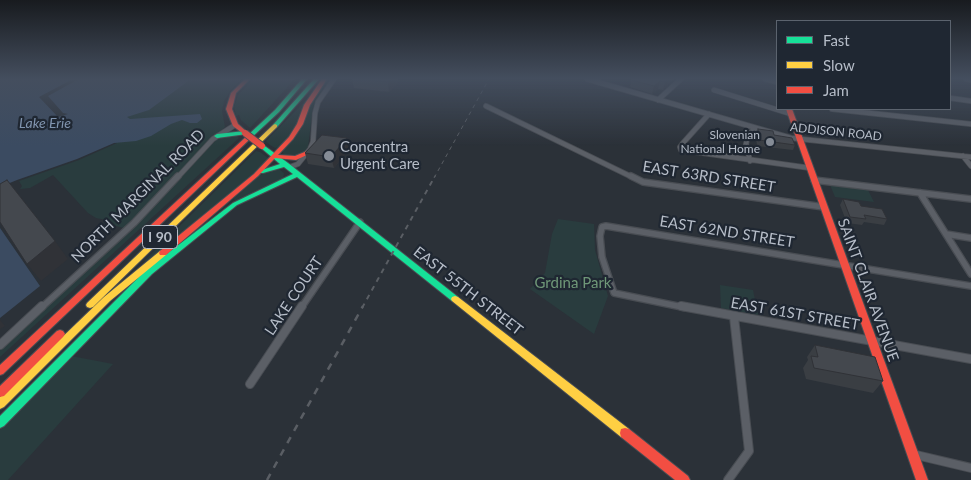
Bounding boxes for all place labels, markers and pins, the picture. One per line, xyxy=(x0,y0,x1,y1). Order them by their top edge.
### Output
place label: Slovenian National Home xyxy=(680,128,760,156)
marker: Slovenian National Home xyxy=(764,136,776,148)
place label: Concentra Urgent Care xyxy=(340,138,420,173)
marker: Concentra Urgent Care xyxy=(322,149,336,163)

